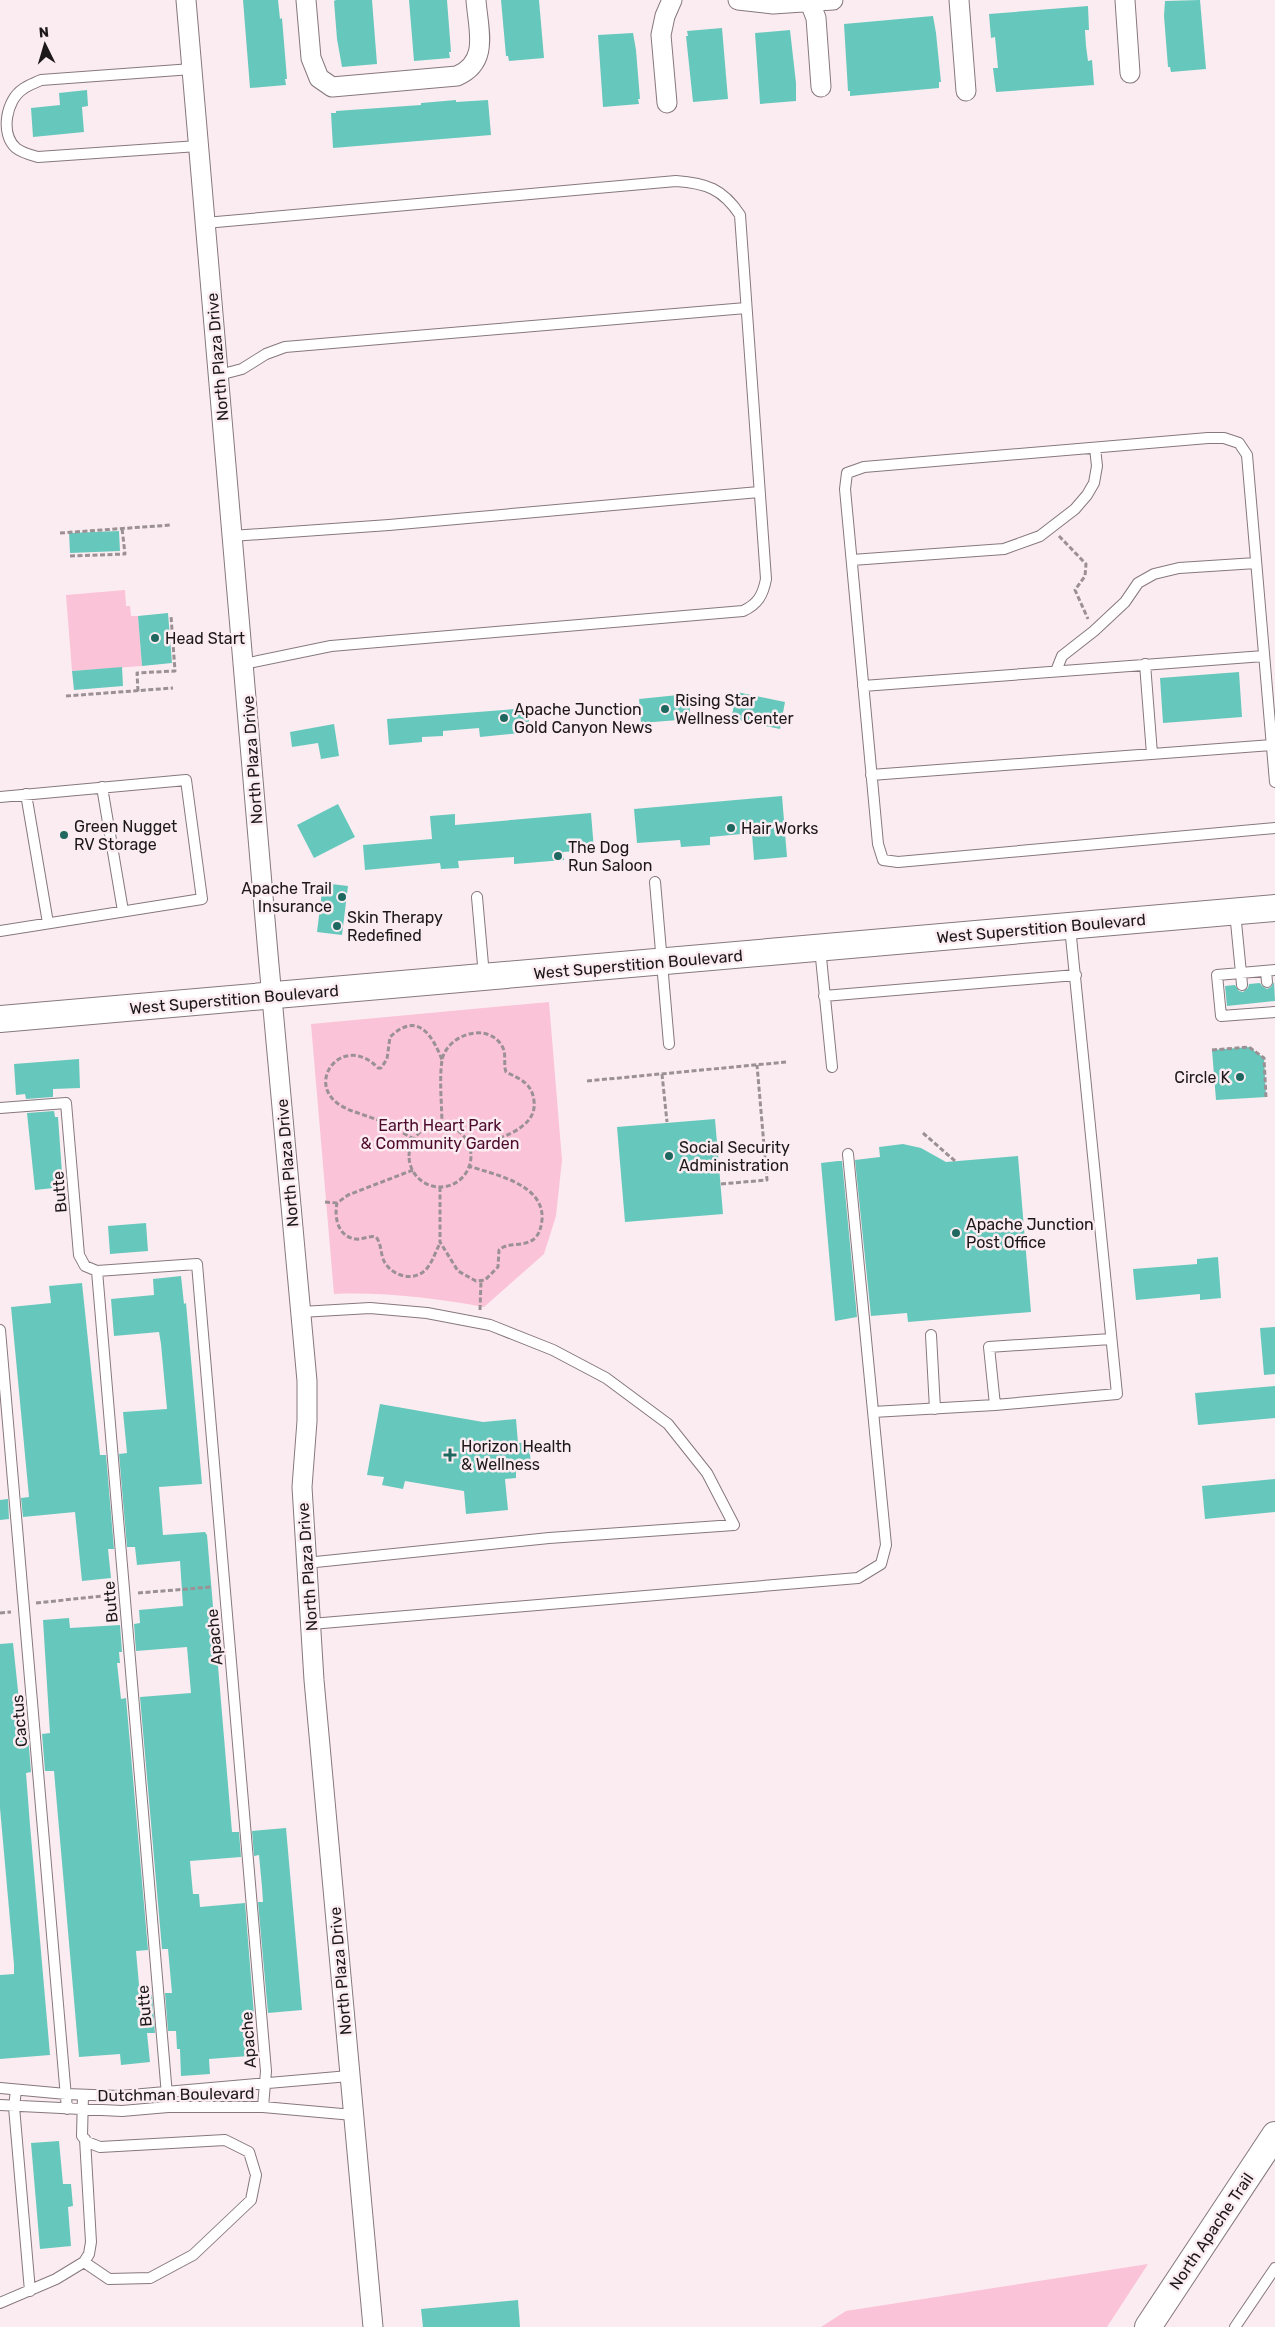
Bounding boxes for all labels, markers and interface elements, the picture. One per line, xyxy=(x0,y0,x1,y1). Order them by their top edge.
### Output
north arrow xyxy=(20,20,70,70)
text: N xyxy=(38,24,50,41)
street label: North Plaza Drive xyxy=(202,292,233,422)
place label: Head Start xyxy=(165,629,245,648)
marker: Head Start xyxy=(149,632,161,644)
place label: Rising Star Wellness Center xyxy=(675,691,794,728)
street label: North Plaza Drive xyxy=(239,695,266,825)
place label: Apache Junction Gold Canyon News xyxy=(514,700,652,737)
marker: Rising Star Wellness Center xyxy=(659,703,671,715)
marker: Apache Junction Gold Canyon News xyxy=(498,712,510,724)
place label: Green Nugget RV Storage xyxy=(74,817,177,854)
place label: Hair Works xyxy=(741,819,819,838)
marker: Hair Works xyxy=(725,822,737,834)
marker: Green Nugget RV Storage xyxy=(58,829,70,841)
place label: The Dog Run Saloon xyxy=(568,838,652,875)
marker: The Dog Run Saloon xyxy=(552,850,564,862)
place label: Apache Trail Insurance xyxy=(241,879,332,916)
marker: Apache Trail Insurance xyxy=(336,891,348,903)
place label: Skin Therapy Redefined xyxy=(347,908,443,945)
street label: West Superstition Boulevard xyxy=(936,910,1146,947)
marker: Skin Therapy Redefined xyxy=(331,920,343,932)
street label: West Superstition Boulevard xyxy=(533,946,743,983)
street label: West Superstition Boulevard xyxy=(129,981,339,1018)
place label: Circle K xyxy=(1174,1068,1230,1087)
marker: Circle K xyxy=(1234,1071,1246,1083)
street label: North Plaza Drive xyxy=(272,1098,303,1228)
park label: Earth Heart Park & Community Garden xyxy=(361,1116,519,1153)
place label: Social Security Administration xyxy=(679,1138,790,1175)
marker: Social Security Administration xyxy=(663,1150,675,1162)
street label: Butte xyxy=(48,1170,71,1214)
place label: Apache Junction Post Office xyxy=(966,1215,1094,1252)
marker: Apache Junction Post Office xyxy=(950,1227,962,1239)
place label: Horizon Health & Wellness xyxy=(461,1437,572,1474)
marker: Horizon Health & Wellness xyxy=(443,1448,457,1462)
street label: North Plaza Drive xyxy=(294,1502,321,1632)
street label: Butte xyxy=(99,1580,122,1624)
street label: Apache xyxy=(203,1608,226,1666)
street label: Cactus xyxy=(8,1694,31,1748)
street label: North Plaza Drive xyxy=(325,1906,356,2036)
street label: Butte xyxy=(133,1984,156,2028)
street label: Apache xyxy=(237,2011,260,2069)
street label: Dutchman Boulevard xyxy=(97,2084,255,2105)
street label: North Apache Trail xyxy=(1165,2169,1257,2293)

